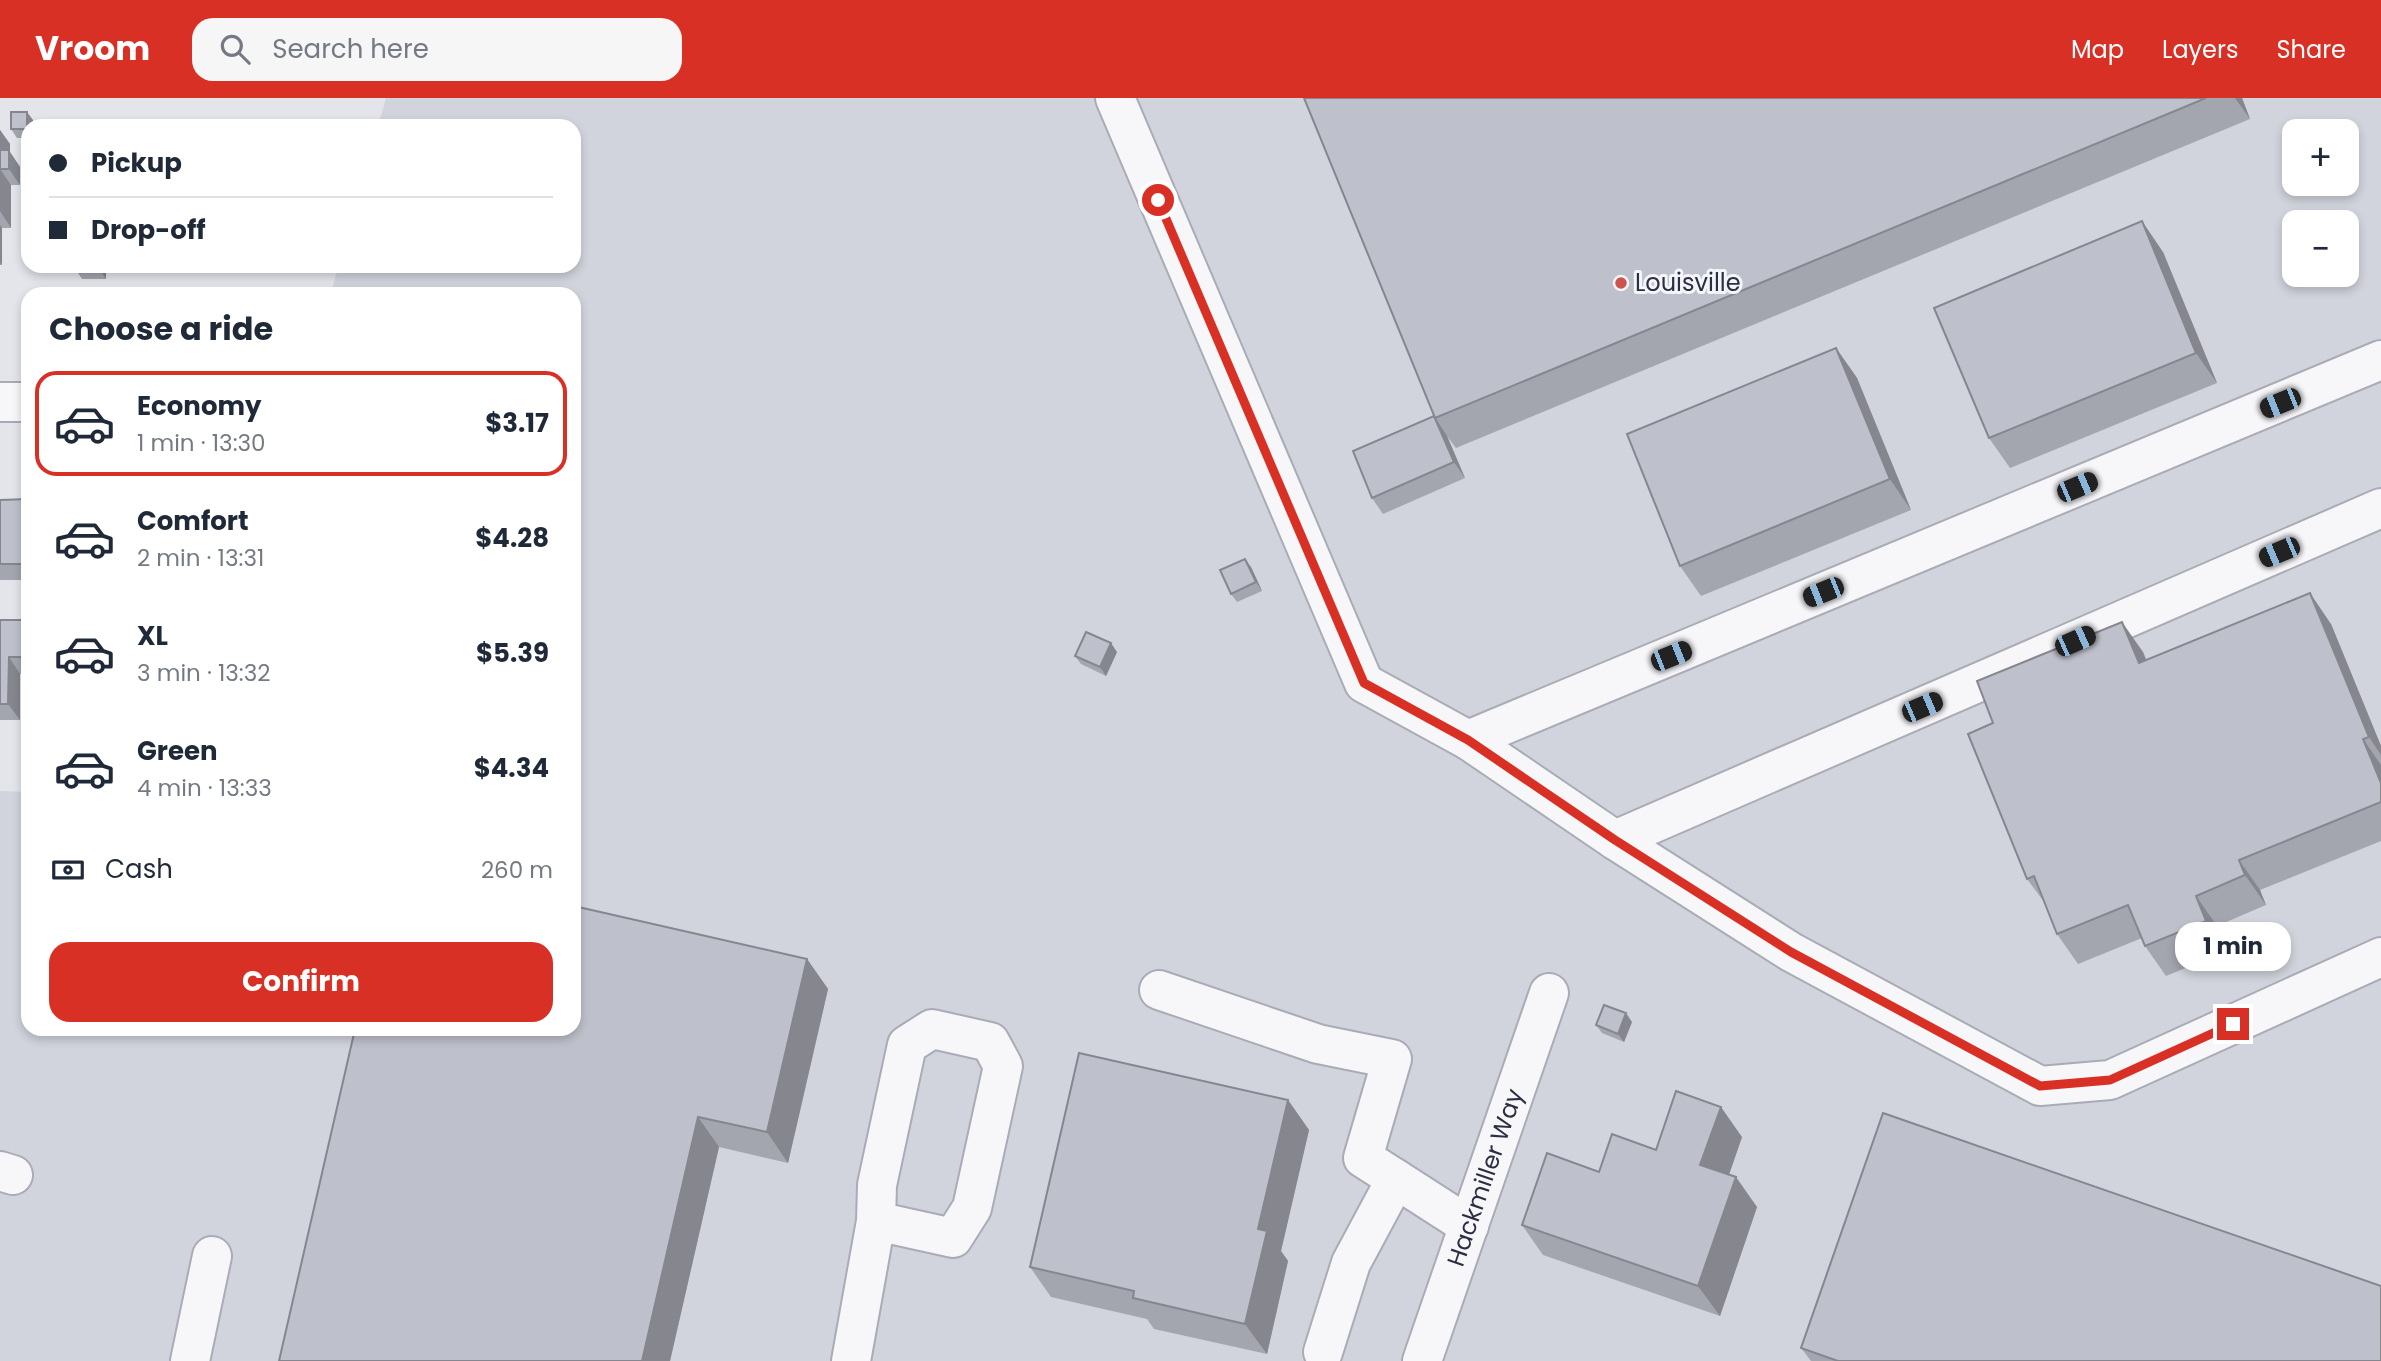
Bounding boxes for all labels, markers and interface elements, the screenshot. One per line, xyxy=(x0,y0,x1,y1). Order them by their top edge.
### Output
search box xyxy=(192,18,682,81)
text: Vroom xyxy=(35,25,150,72)
icon: search xyxy=(216,30,254,68)
text: Search here xyxy=(272,31,429,67)
text: Map xyxy=(2071,33,2124,66)
text: Layers xyxy=(2162,33,2238,66)
text: Share xyxy=(2276,33,2346,66)
map controls xyxy=(2282,119,2359,287)
button: + xyxy=(2282,119,2359,196)
text: Pickup xyxy=(91,145,182,181)
route start xyxy=(1142,184,1174,216)
button: − xyxy=(2282,210,2359,287)
text: Drop-off xyxy=(91,212,206,248)
place label: Louisville xyxy=(1635,266,1741,299)
marker: Louisville xyxy=(1613,275,1629,291)
text: Choose a ride xyxy=(49,306,273,351)
car xyxy=(2257,385,2304,421)
text: Economy xyxy=(137,388,261,424)
icon: car xyxy=(53,392,116,455)
text: $3.17 xyxy=(485,405,549,441)
text: 1 min · 13:30 xyxy=(137,427,266,459)
car xyxy=(2054,469,2101,505)
text: Comfort xyxy=(137,503,249,539)
icon: car xyxy=(53,507,116,570)
text: $4.28 xyxy=(475,520,549,556)
car xyxy=(2256,534,2303,570)
text: 2 min · 13:31 xyxy=(137,542,264,574)
car xyxy=(1800,574,1847,610)
text: XL xyxy=(137,618,168,654)
icon: car xyxy=(53,622,116,685)
car xyxy=(2052,623,2099,659)
text: $5.39 xyxy=(476,635,549,671)
car xyxy=(1648,638,1695,674)
text: 3 min · 13:32 xyxy=(137,657,271,689)
car xyxy=(1899,689,1946,725)
text: Green xyxy=(137,733,218,769)
icon: car xyxy=(53,737,116,800)
text: $4.34 xyxy=(474,750,549,786)
text: 4 min · 13:33 xyxy=(137,772,272,804)
icon: cash xyxy=(49,851,87,889)
text: Cash xyxy=(105,851,173,887)
text: 260 m xyxy=(481,854,553,886)
callout: 1 min xyxy=(2175,922,2291,972)
text: 1 min xyxy=(2203,930,2263,962)
button: Confirm xyxy=(49,942,553,1022)
route end xyxy=(2217,1008,2249,1040)
street label: Hackmiller Way xyxy=(1439,1084,1531,1271)

